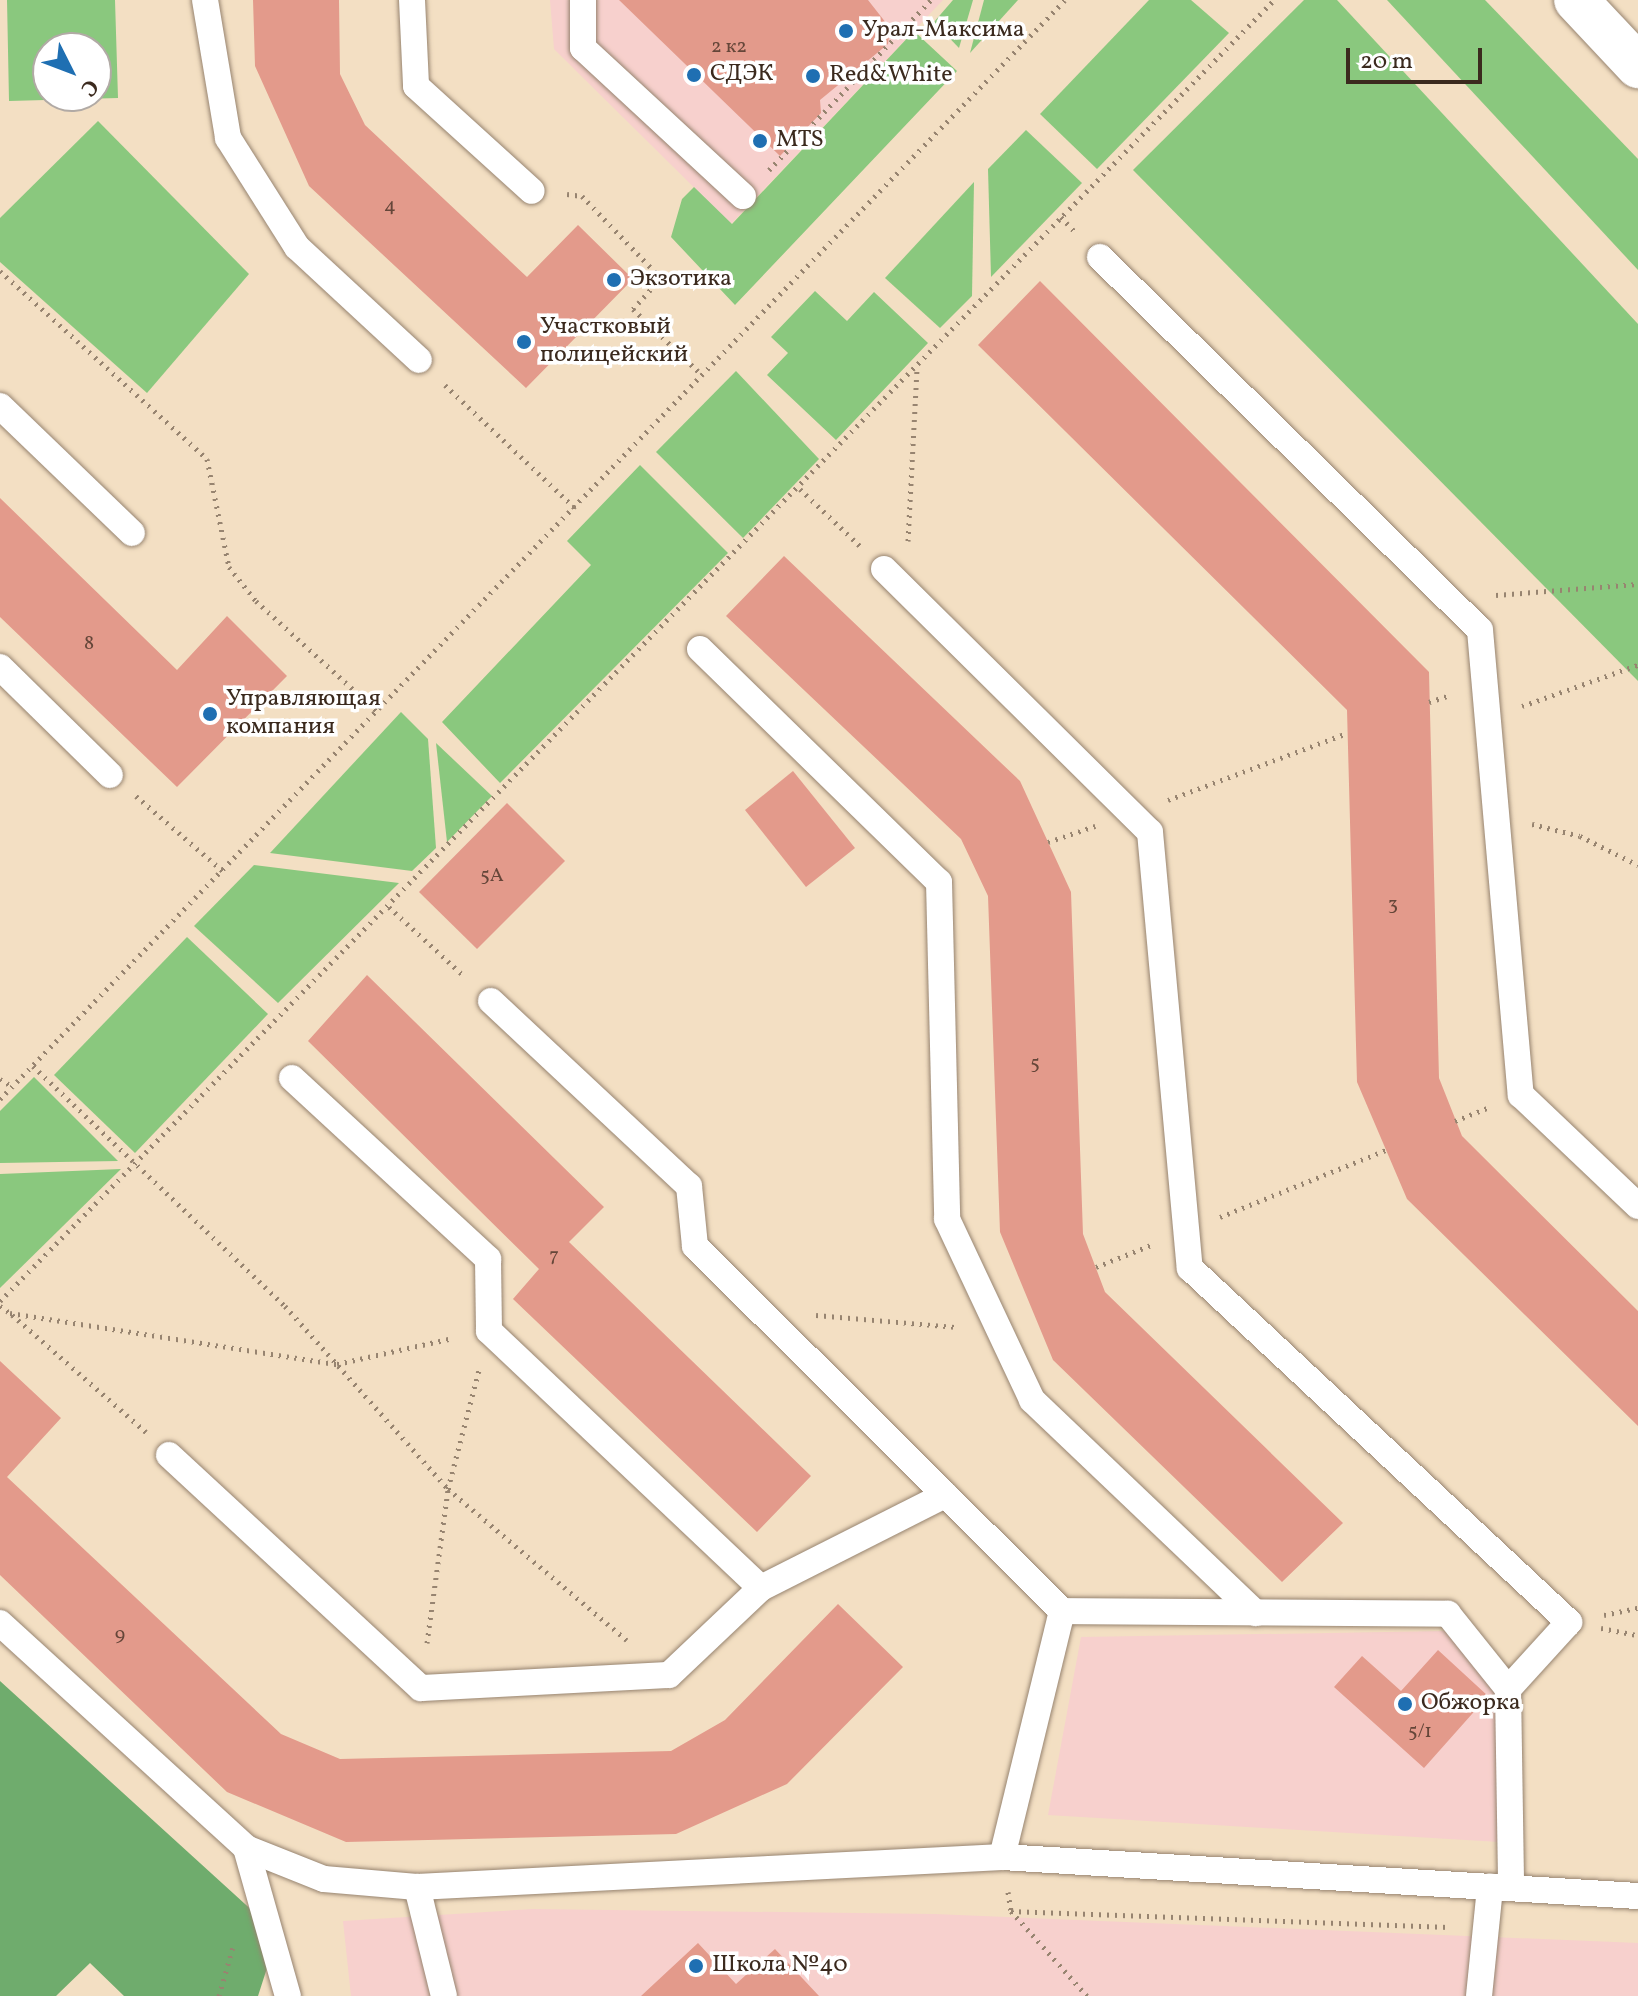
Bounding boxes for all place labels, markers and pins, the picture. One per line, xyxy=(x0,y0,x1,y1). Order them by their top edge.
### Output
place label: Урал-Максима xyxy=(862,17,1025,45)
marker: Урал-Максима xyxy=(837,22,855,40)
place label: СДЭК xyxy=(710,61,774,89)
place label: Red&White xyxy=(829,62,953,90)
marker: СДЭК xyxy=(685,66,703,84)
marker: Red&White xyxy=(804,67,822,85)
place label: MTS xyxy=(776,127,824,155)
marker: MTS xyxy=(751,132,769,150)
place label: Экзотика xyxy=(630,266,732,294)
marker: Экзотика xyxy=(605,271,623,289)
place label: Участковый полицейский xyxy=(540,314,688,370)
marker: Участковый полицейский xyxy=(515,333,533,351)
place label: Управляющая компания xyxy=(226,686,381,742)
marker: Управляющая компания xyxy=(201,705,219,723)
place label: Обжорка xyxy=(1421,1690,1521,1718)
marker: Обжорка xyxy=(1396,1695,1414,1713)
place label: Школа №40 xyxy=(712,1952,848,1980)
marker: Школа №40 xyxy=(687,1957,705,1975)

